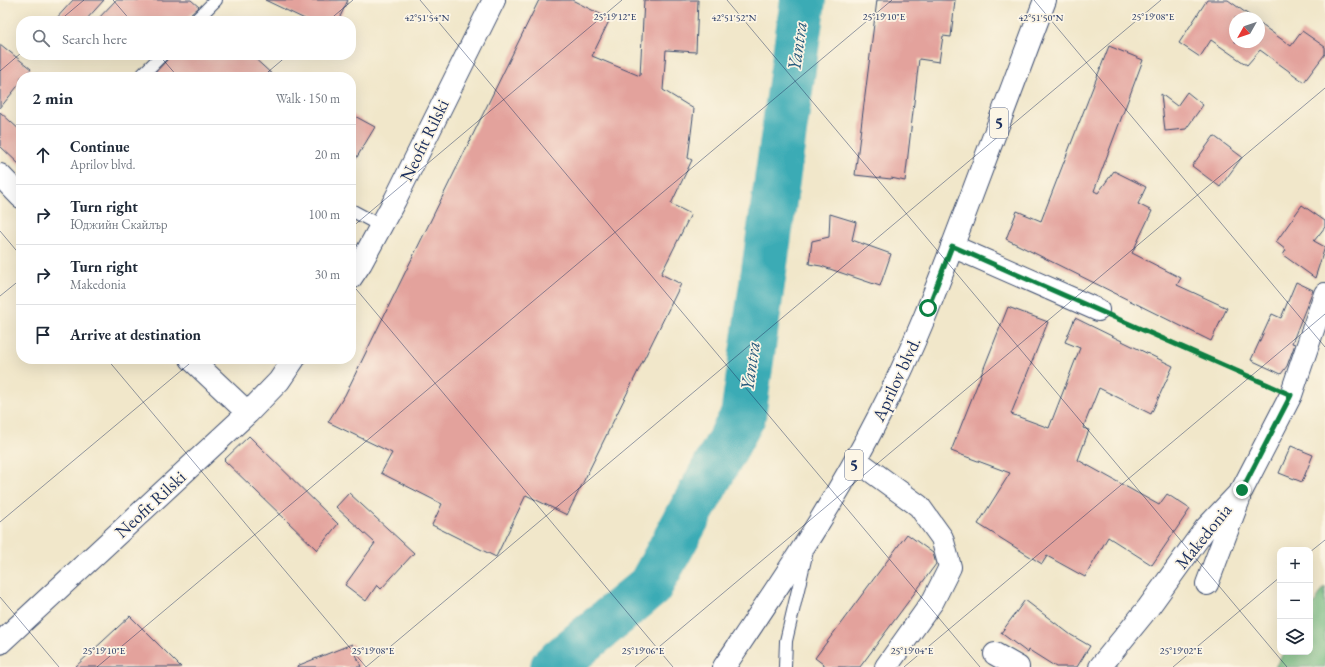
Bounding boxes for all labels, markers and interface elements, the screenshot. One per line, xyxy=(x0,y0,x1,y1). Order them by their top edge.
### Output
text: 25°19'12"E xyxy=(594,10,637,23)
text: 25°19'10"E xyxy=(863,10,906,23)
text: 25°19'08"E xyxy=(1132,10,1175,23)
text: 42°51'54"N xyxy=(405,11,450,24)
text: 42°51'52"N xyxy=(712,11,757,24)
text: 42°51'50"N xyxy=(1019,11,1064,24)
north arrow xyxy=(1229,12,1265,48)
search box xyxy=(16,16,356,60)
water label: Yantra xyxy=(781,20,813,72)
icon: search xyxy=(30,27,52,49)
text: Search here xyxy=(62,29,127,48)
text: 2 min xyxy=(32,87,73,109)
text: Walk · 150 m xyxy=(276,90,340,107)
street label: Neofit Rilski xyxy=(394,95,454,185)
road number: 5 xyxy=(990,108,1008,138)
text: Continue xyxy=(70,137,130,156)
icon: ahead xyxy=(32,144,54,166)
text: 20 m xyxy=(315,146,340,163)
text: Aprilov blvd. xyxy=(70,156,135,173)
text: Turn right xyxy=(70,197,138,216)
icon: right xyxy=(32,204,54,226)
text: 100 m xyxy=(309,206,340,223)
text: Юджийн Скайлър xyxy=(70,216,167,233)
text: Turn right xyxy=(70,257,138,276)
icon: right xyxy=(32,264,54,286)
text: 30 m xyxy=(315,266,340,283)
text: Makedonia xyxy=(70,276,126,293)
route start xyxy=(919,299,937,317)
icon: arrive xyxy=(32,324,54,346)
text: Arrive at destination xyxy=(70,325,201,344)
street label: Aprilov blvd. xyxy=(866,333,926,426)
water label: Yantra xyxy=(734,340,766,392)
road number: 5 xyxy=(845,450,863,480)
street label: Neofit Rilski xyxy=(110,465,191,543)
route end xyxy=(1233,481,1251,499)
street label: Makedonia xyxy=(1170,498,1237,573)
map controls xyxy=(1277,547,1313,655)
button: + xyxy=(1277,547,1313,583)
button: − xyxy=(1277,583,1313,619)
button: layers xyxy=(1277,619,1313,655)
text: 25°19'10"E xyxy=(83,644,126,657)
text: 25°19'08"E xyxy=(352,644,395,657)
text: 25°19'06"E xyxy=(622,644,665,657)
text: 25°19'04"E xyxy=(891,644,934,657)
text: 25°19'02"E xyxy=(1160,644,1203,657)

